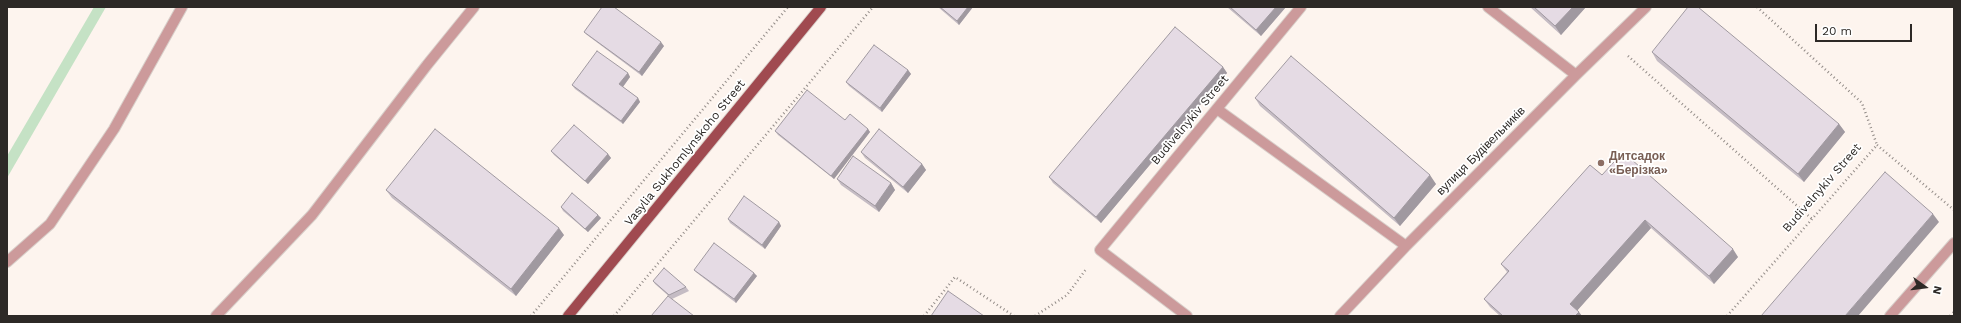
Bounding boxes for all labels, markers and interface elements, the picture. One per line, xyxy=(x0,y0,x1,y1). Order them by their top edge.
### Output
scale bar xyxy=(1817,16,1914,42)
text: 20 m xyxy=(1822,24,1852,38)
street label: Budivelnykiv Street xyxy=(1148,72,1232,168)
street label: Vasylia Sukhomlynskoho Street xyxy=(622,77,748,229)
street label: вулиця Будівельників xyxy=(1434,104,1528,198)
street label: Budivelnykiv Street xyxy=(1780,141,1864,235)
place label: Дитсадок «Берізка» xyxy=(1609,149,1668,177)
marker: Дитсадок «Берізка» xyxy=(1596,158,1606,168)
north arrow xyxy=(1905,267,1945,307)
text: N xyxy=(1930,284,1944,296)

